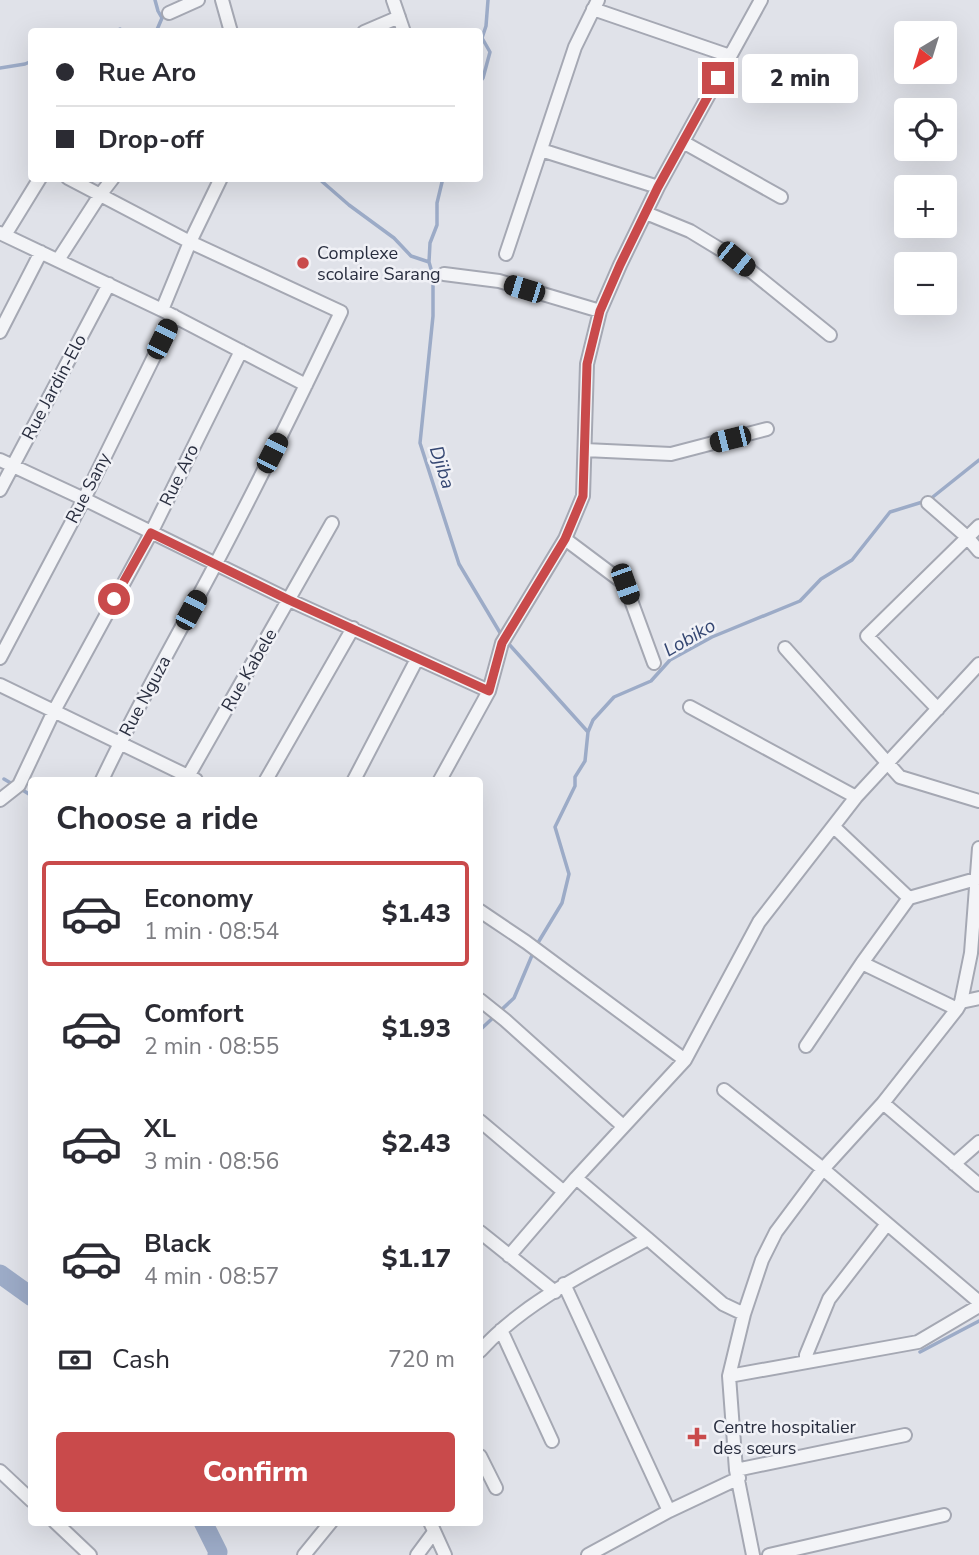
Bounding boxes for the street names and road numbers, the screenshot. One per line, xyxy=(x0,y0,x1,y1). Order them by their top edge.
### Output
street label: Rue Jardin-Elo xyxy=(16,330,92,444)
street label: Rue Aro xyxy=(154,440,204,510)
street label: Rue Sany xyxy=(60,448,116,527)
street label: Rue Kabele xyxy=(216,624,282,716)
street label: Rue Nguza xyxy=(114,651,176,741)

